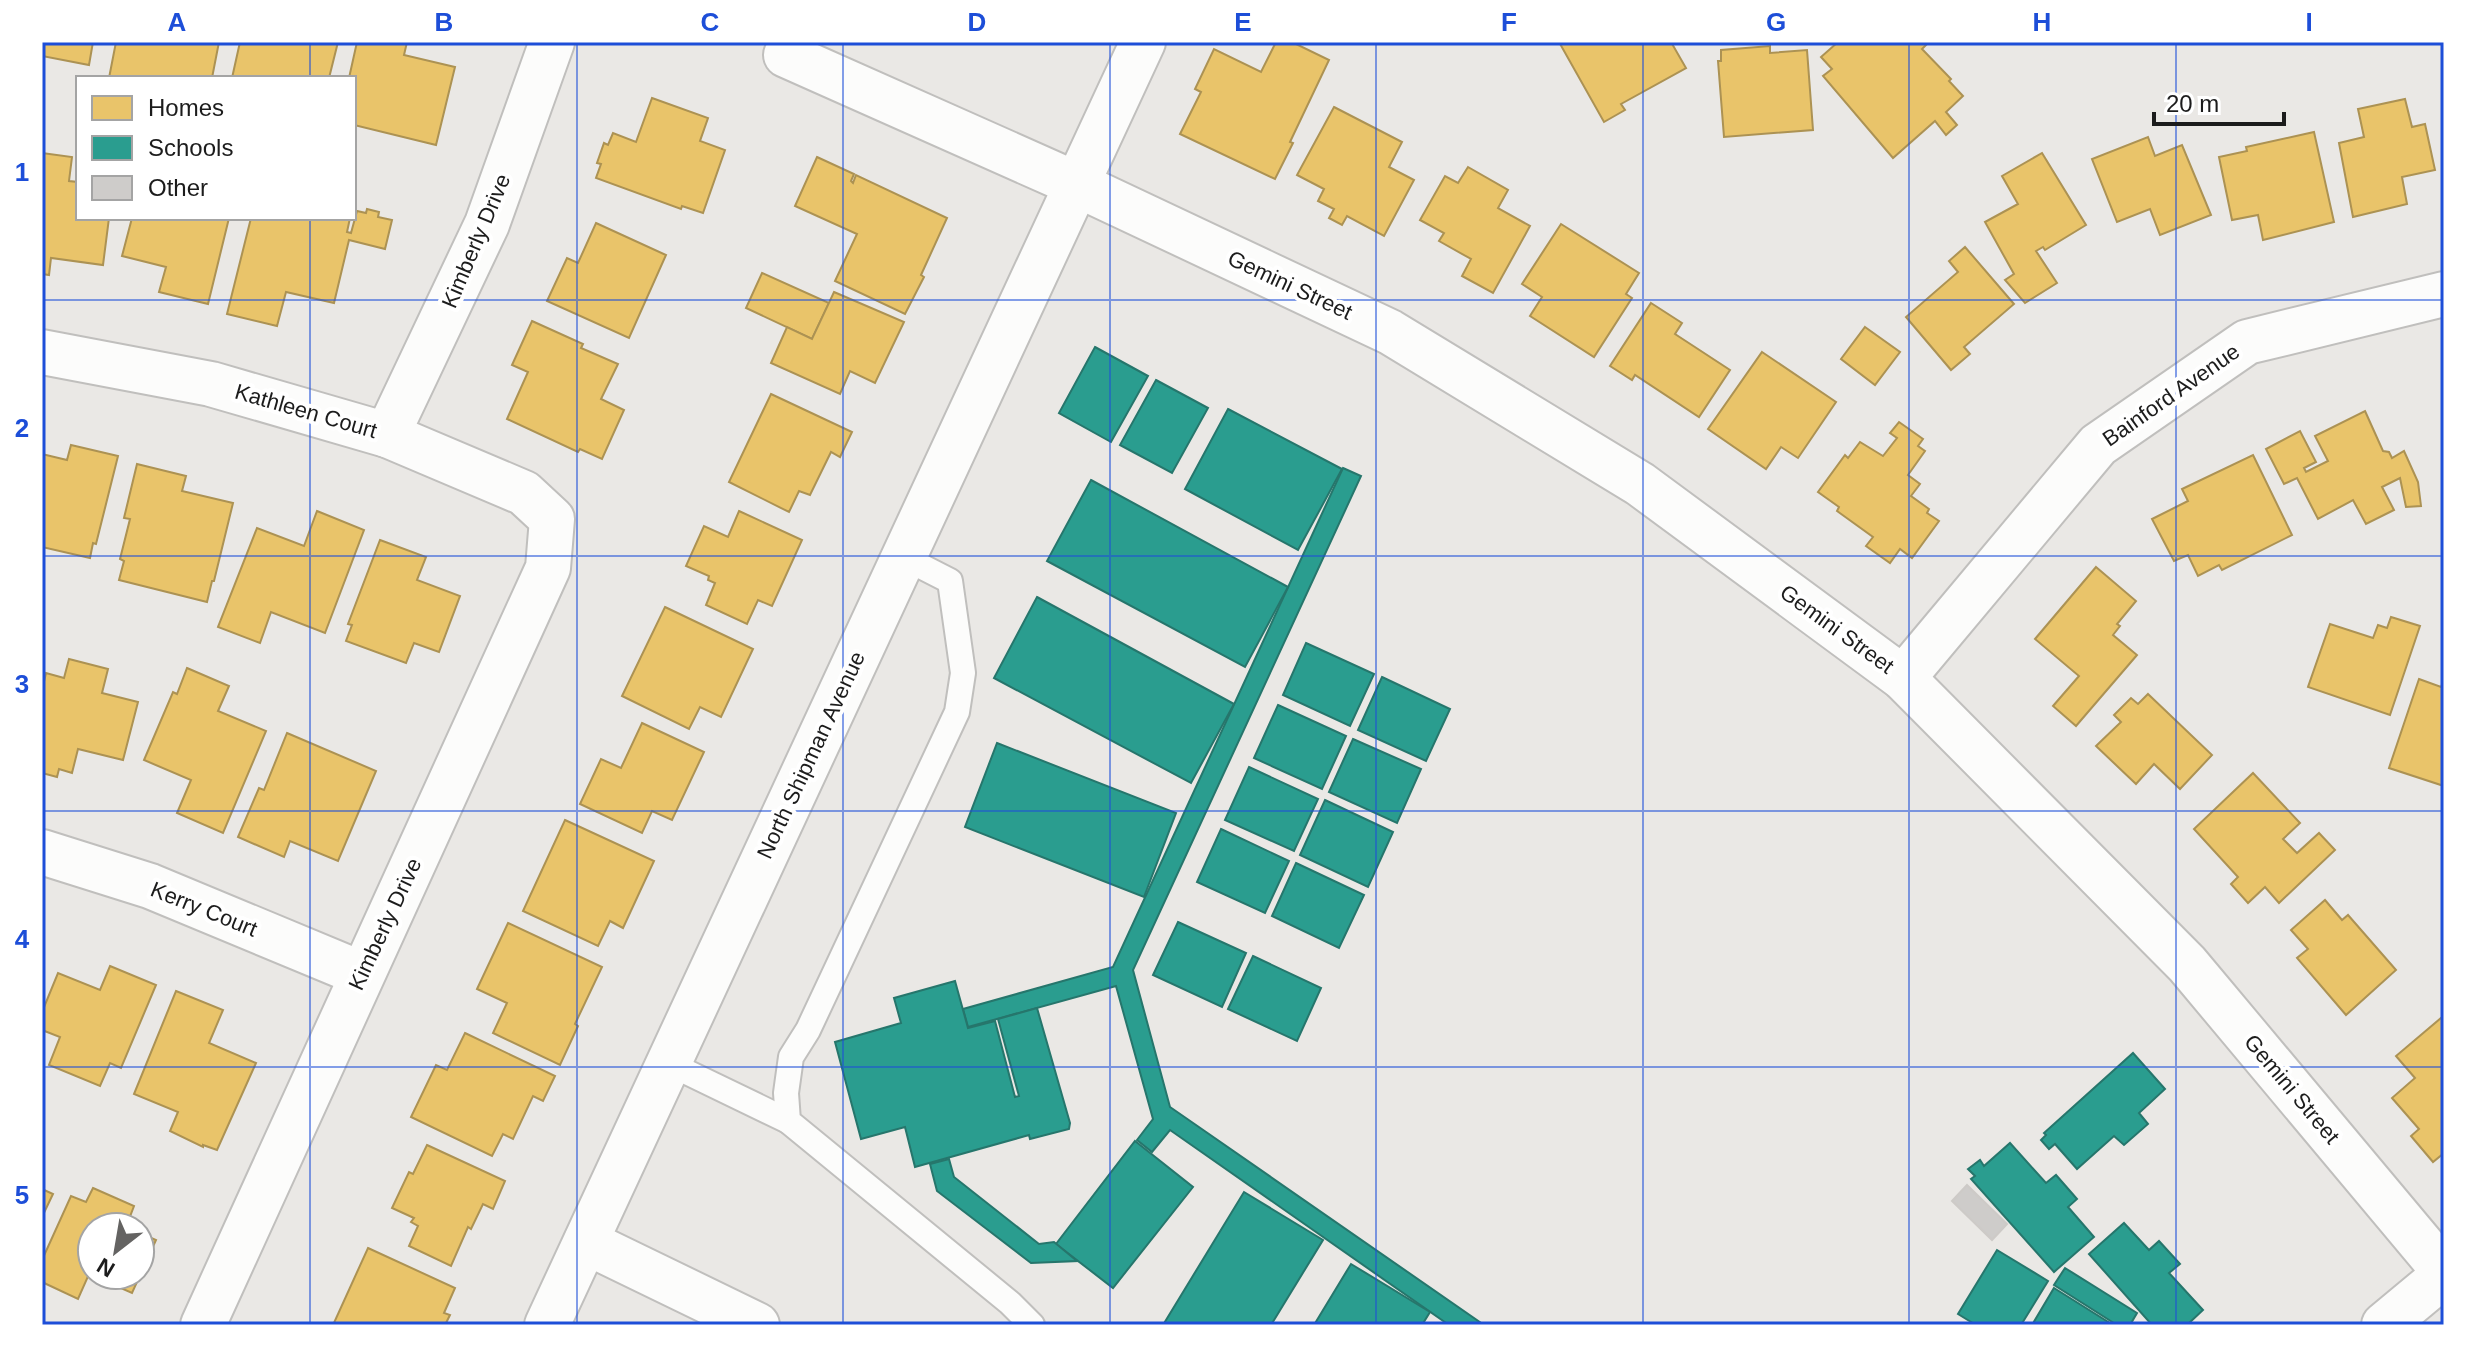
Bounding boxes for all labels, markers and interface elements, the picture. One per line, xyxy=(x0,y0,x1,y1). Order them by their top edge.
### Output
text: A xyxy=(168,7,187,37)
text: B xyxy=(435,7,453,37)
text: C xyxy=(701,7,720,37)
text: D xyxy=(968,7,986,37)
text: E xyxy=(1234,7,1252,37)
text: F xyxy=(1501,7,1517,37)
text: G xyxy=(1766,7,1786,37)
text: H xyxy=(2033,7,2051,37)
text: I xyxy=(2305,7,2313,37)
legend xyxy=(76,76,356,220)
scale bar xyxy=(2154,76,2284,126)
text: 20 m xyxy=(2166,90,2219,117)
text: Homes xyxy=(148,94,224,121)
text: Schools xyxy=(148,134,233,161)
text: 1 xyxy=(15,157,29,187)
street label: Kimberly Drive xyxy=(437,170,515,312)
text: Other xyxy=(148,174,208,201)
street label: Gemini Street xyxy=(1224,245,1356,325)
street label: Bainford Avenue xyxy=(2098,339,2244,451)
street label: Kathleen Court xyxy=(232,379,380,443)
text: 2 xyxy=(15,413,29,443)
street label: Gemini Street xyxy=(1775,579,1899,679)
street label: North Shipman Avenue xyxy=(752,647,870,863)
text: 3 xyxy=(15,669,29,699)
street label: Kimberly Drive xyxy=(343,854,427,994)
street label: Kerry Court xyxy=(147,876,261,942)
text: 4 xyxy=(15,924,30,954)
street label: Gemini Street xyxy=(2239,1029,2345,1149)
text: 5 xyxy=(15,1180,29,1210)
north arrow xyxy=(76,1211,156,1291)
text: N xyxy=(93,1253,119,1283)

